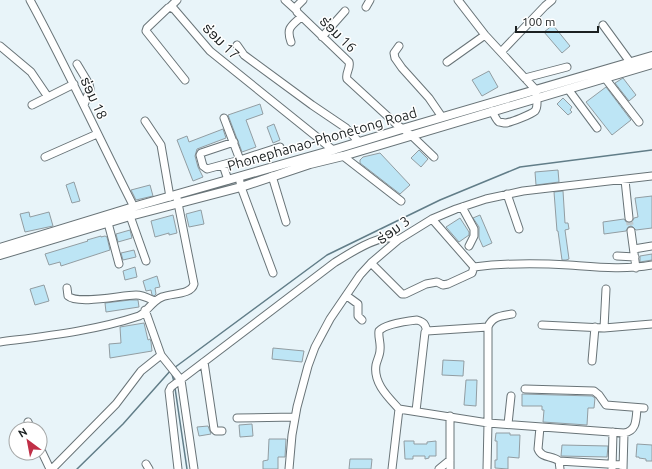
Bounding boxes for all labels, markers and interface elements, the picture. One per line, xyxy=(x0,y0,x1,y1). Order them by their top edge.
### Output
scale bar xyxy=(516,8,598,34)
street label: ຮ່ອມ 16 xyxy=(316,13,360,55)
text: 100 m xyxy=(522,15,555,28)
street label: ຮ່ອມ 17 xyxy=(199,20,243,62)
street label: ຮ່ອມ 18 xyxy=(77,74,111,122)
street label: Phonephanao-Phonetong Road xyxy=(225,104,419,174)
street label: ຮ່ອມ 3 xyxy=(373,213,413,247)
north arrow xyxy=(8,421,48,461)
text: N xyxy=(16,425,29,440)

